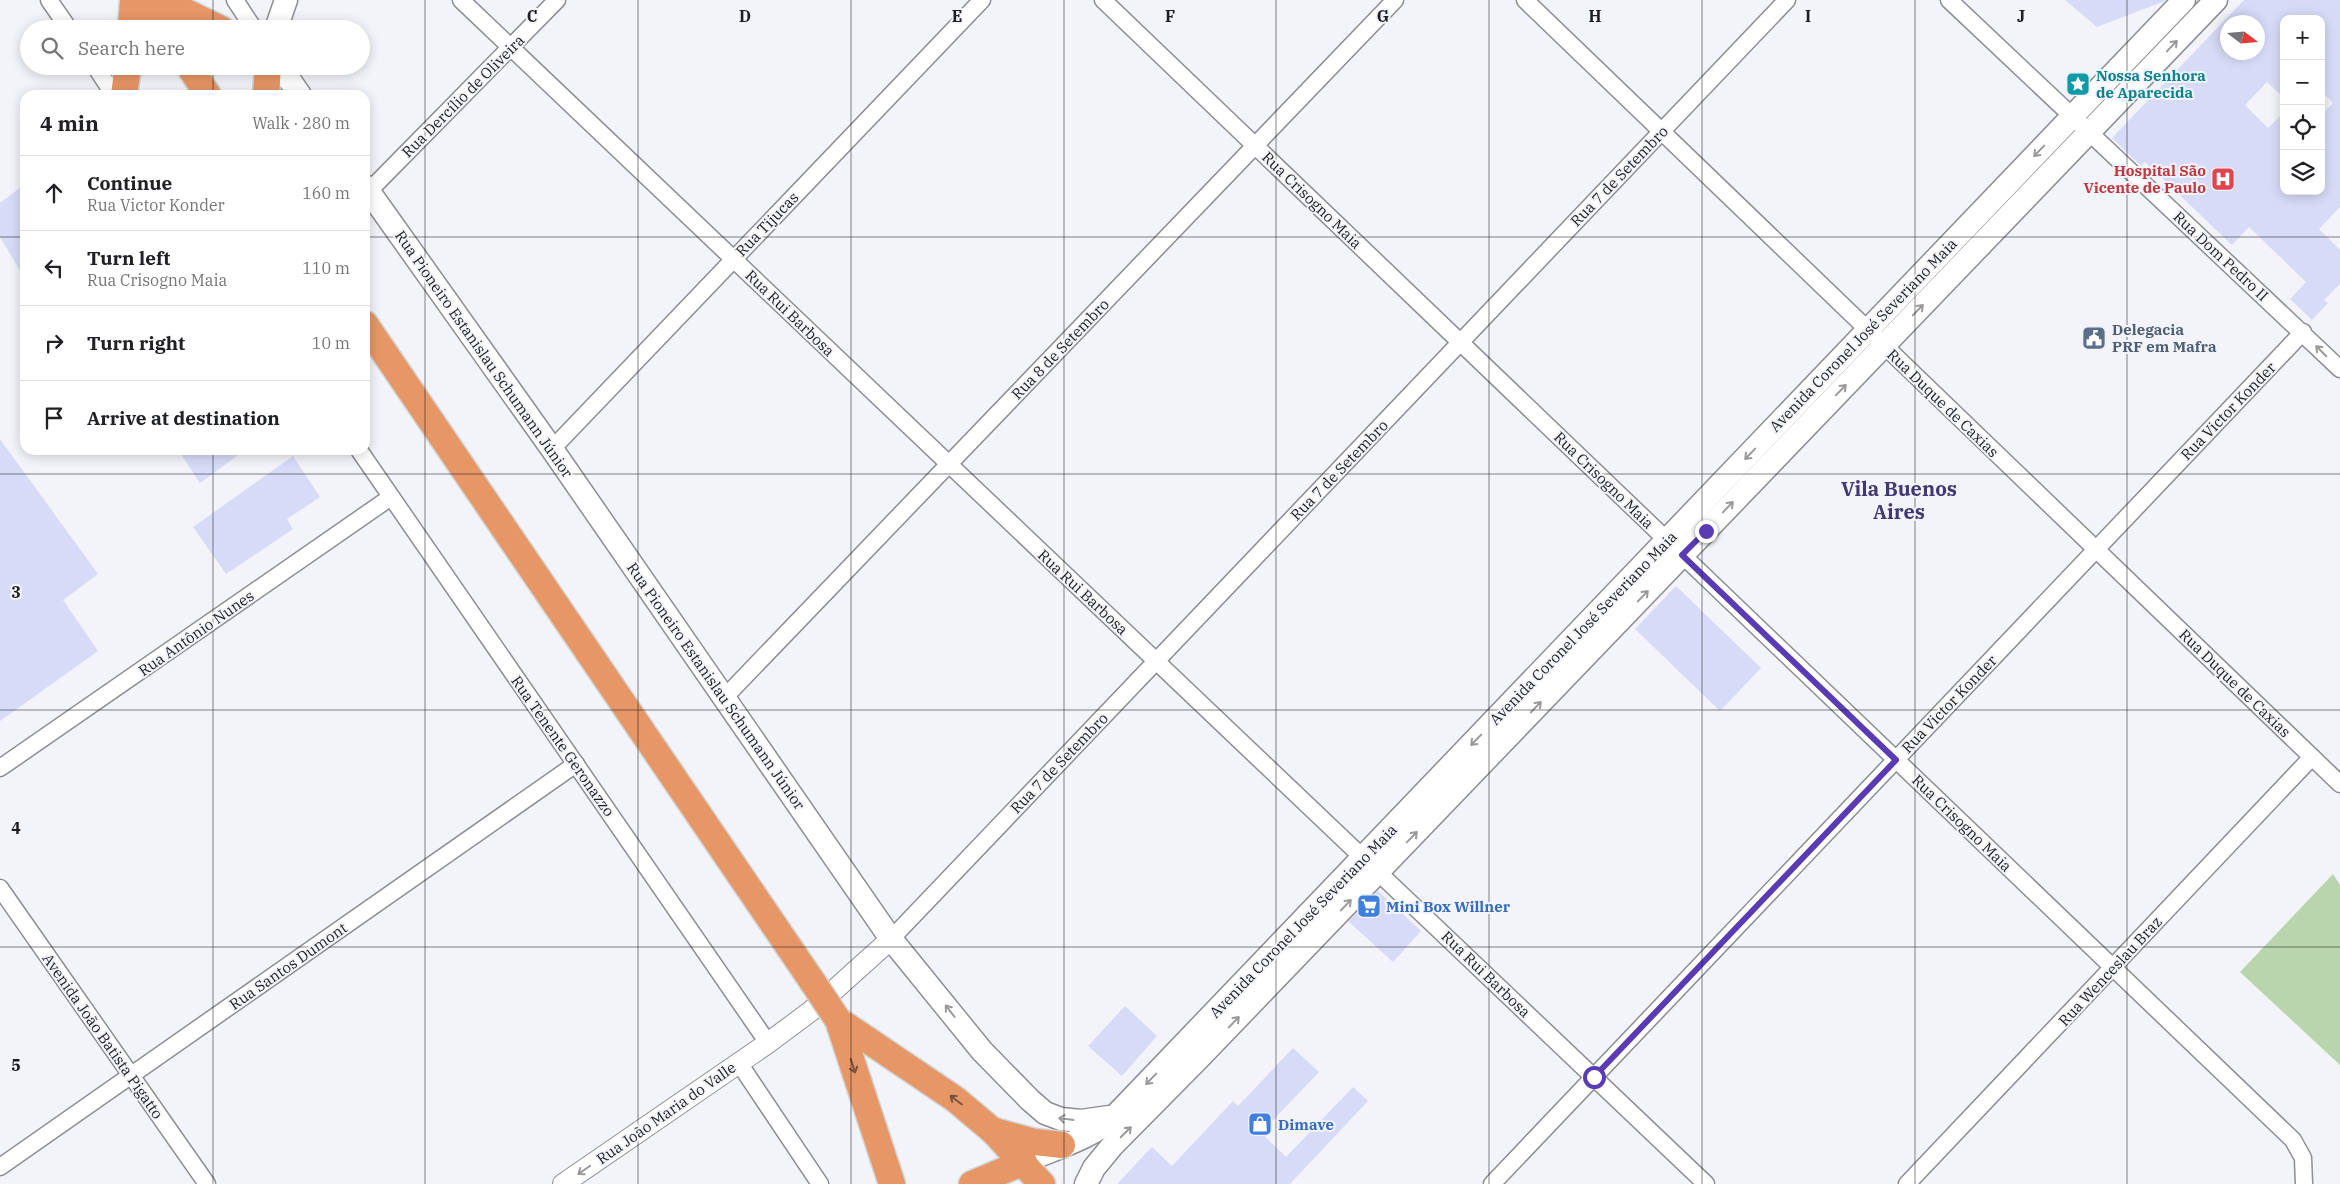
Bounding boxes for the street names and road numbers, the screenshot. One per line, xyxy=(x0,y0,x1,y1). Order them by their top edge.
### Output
street label: Rua Dercílio de Oliveira xyxy=(398,31,528,161)
street label: Rua 7 de Setembro xyxy=(1566,122,1672,230)
street label: Rua Crisogno Maia xyxy=(1258,147,1366,253)
street label: Rua Tijucas xyxy=(732,188,802,260)
street label: Rua Dom Pedro II xyxy=(2169,207,2273,305)
street label: Rua Pioneiro Estanislau Schumann Júnior xyxy=(391,227,577,482)
street label: Avenida Coronel José Severiano Maia xyxy=(1765,234,1961,436)
street label: Rua Rui Barbosa xyxy=(742,266,838,360)
street label: Rua 8 de Setembro xyxy=(1007,295,1113,403)
street label: Rua Duque de Caxias xyxy=(1883,345,2003,461)
street label: Rua Victor Konder xyxy=(2176,358,2280,464)
street label: Rua 7 de Setembro xyxy=(1286,416,1392,524)
street label: Rua Crisogno Maia xyxy=(1550,427,1658,533)
street label: Avenida Coronel José Severiano Maia xyxy=(1485,527,1681,729)
street label: Rua Rui Barbosa xyxy=(1034,545,1132,639)
street label: Rua Pioneiro Estanislau Schumann Júnior xyxy=(623,559,809,814)
street label: Rua Antônio Nunes xyxy=(135,586,257,680)
street label: Rua Duque de Caxias xyxy=(2175,625,2295,741)
street label: Rua Victor Konder xyxy=(1897,651,2001,757)
street label: Rua Tenente Geronazzo xyxy=(507,672,619,820)
street label: Rua 7 de Setembro xyxy=(1006,709,1112,817)
street label: Rua Crisogno Maia xyxy=(1908,770,2016,876)
street label: Avenida Coronel José Severiano Maia xyxy=(1205,820,1401,1022)
street label: Rua Wenceslau Braz xyxy=(2054,912,2166,1030)
street label: Rua Santos Dumont xyxy=(225,918,351,1014)
street label: Rua Rui Barbosa xyxy=(1438,927,1534,1021)
street label: Avenida João Batista Pigatto xyxy=(38,950,168,1122)
street label: Rua João Maria do Valle xyxy=(593,1058,739,1168)

